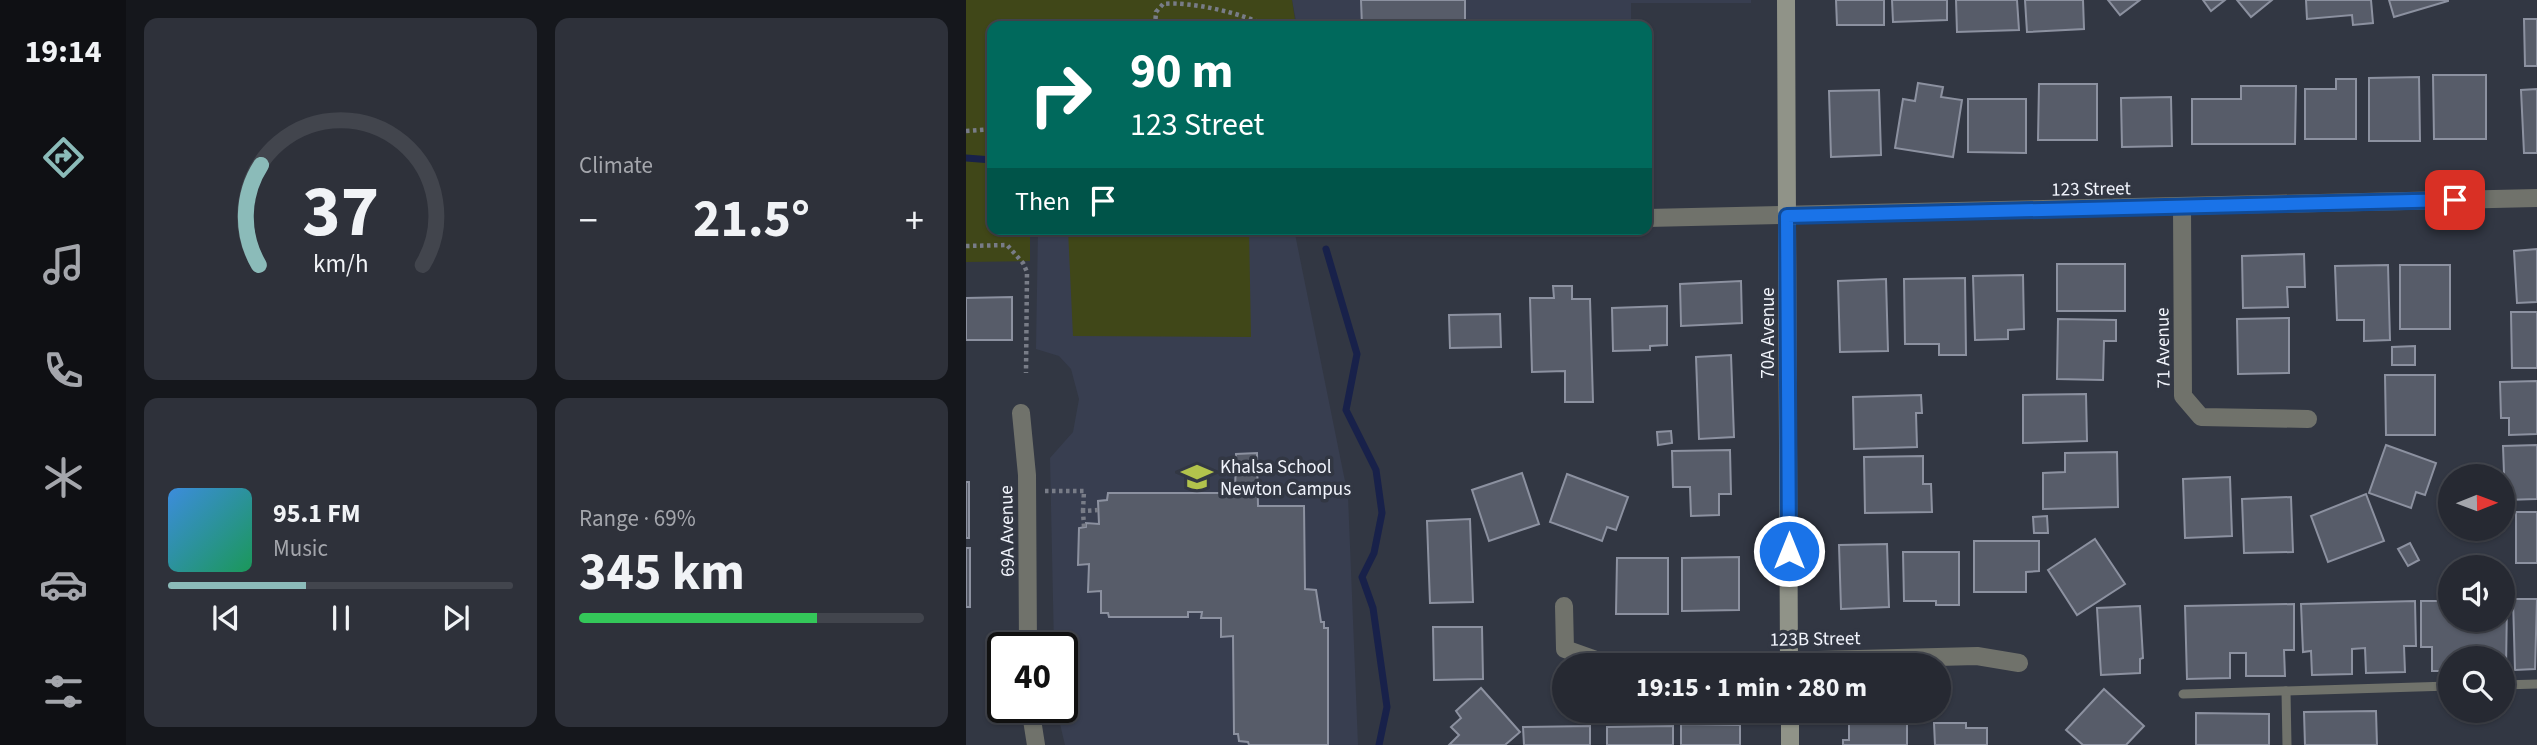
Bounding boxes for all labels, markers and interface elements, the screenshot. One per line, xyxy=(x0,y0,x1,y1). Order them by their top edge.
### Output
text: 19:14 xyxy=(24,29,102,75)
text: 90 m xyxy=(1130,37,1234,107)
icon: right xyxy=(1015,49,1106,140)
text: 123 Street xyxy=(1130,102,1264,148)
icon: directions xyxy=(39,133,88,182)
text: Climate xyxy=(579,149,653,182)
text: 37 xyxy=(302,160,379,264)
pin xyxy=(2425,170,2485,230)
street label: 123 Street xyxy=(2051,175,2132,204)
icon: arrive xyxy=(2436,181,2474,219)
icon: arrive xyxy=(1084,182,1122,220)
text: 21.5° xyxy=(693,183,810,257)
text: Then xyxy=(1015,183,1070,220)
text: − xyxy=(579,194,598,248)
text: + xyxy=(905,194,924,248)
icon: music xyxy=(39,240,88,289)
text: km/h xyxy=(313,246,368,282)
street label: 70A Avenue xyxy=(1755,287,1782,379)
street label: 71 Avenue xyxy=(2149,307,2178,389)
icon: phone xyxy=(39,346,88,395)
icon: climate xyxy=(39,453,88,502)
place label: Khalsa School Newton Campus xyxy=(1220,454,1351,503)
school or university icon: Khalsa School Newton Campus xyxy=(1180,460,1214,494)
north arrow xyxy=(2438,464,2515,541)
map controls xyxy=(2438,464,2515,723)
street label: 69A Avenue xyxy=(993,485,1022,577)
text: 95.1 FM xyxy=(273,495,361,532)
text: Range · 69% xyxy=(579,502,696,535)
position arrow xyxy=(1752,514,1826,588)
text: Music xyxy=(273,532,328,565)
text: 345 km xyxy=(579,536,745,610)
button: sound xyxy=(2438,555,2515,632)
icon: car xyxy=(39,560,88,609)
icon: previous xyxy=(207,599,245,637)
icon: pause xyxy=(322,599,360,637)
icon: next xyxy=(437,599,475,637)
street label: 123B Street xyxy=(1769,625,1861,654)
speed limit sign: 40 xyxy=(987,632,1078,723)
button: search xyxy=(2438,646,2515,723)
icon: filters xyxy=(39,667,88,716)
text: 19:15 · 1 min · 280 m xyxy=(1636,669,1867,706)

